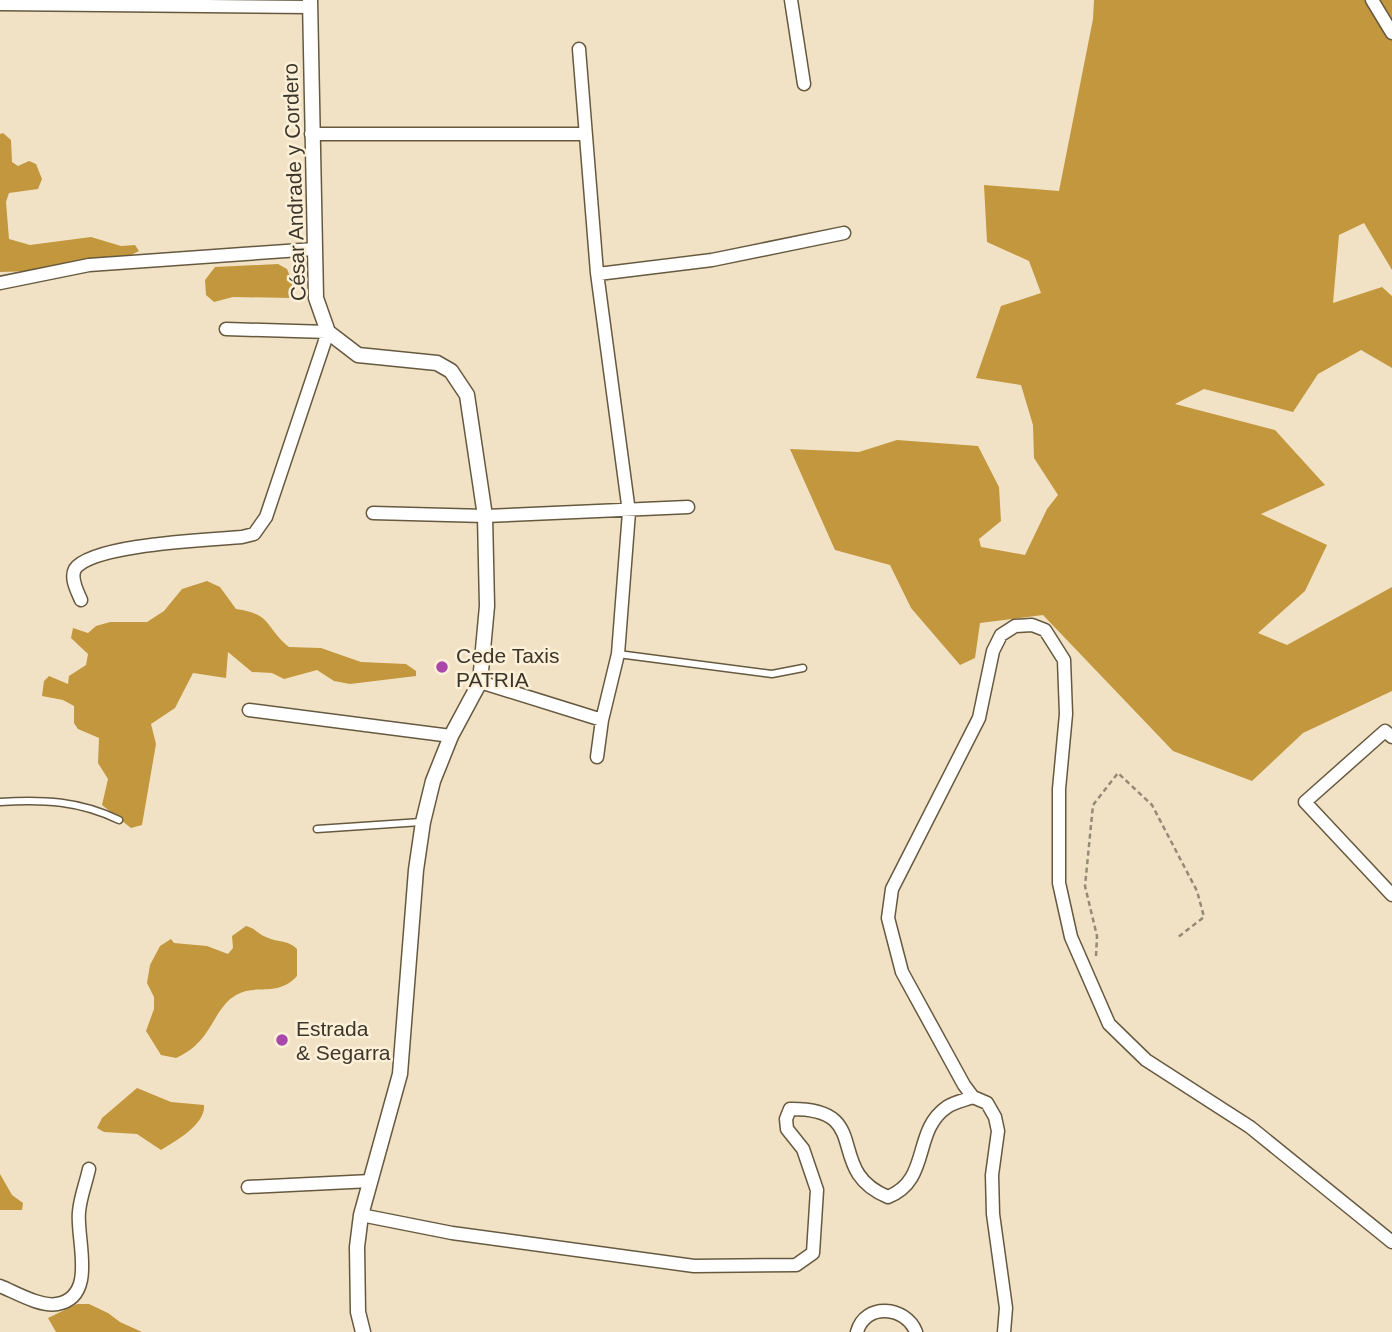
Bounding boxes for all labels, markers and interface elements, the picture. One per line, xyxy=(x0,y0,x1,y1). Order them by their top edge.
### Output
street label: César Andrade y Cordero xyxy=(278,63,310,301)
place label: Cede Taxis PATRIA xyxy=(456,644,560,691)
marker: Cede Taxis PATRIA xyxy=(434,659,450,675)
place label: Estrada & Segarra xyxy=(296,1017,391,1064)
marker: Estrada & Segarra xyxy=(274,1032,290,1048)

